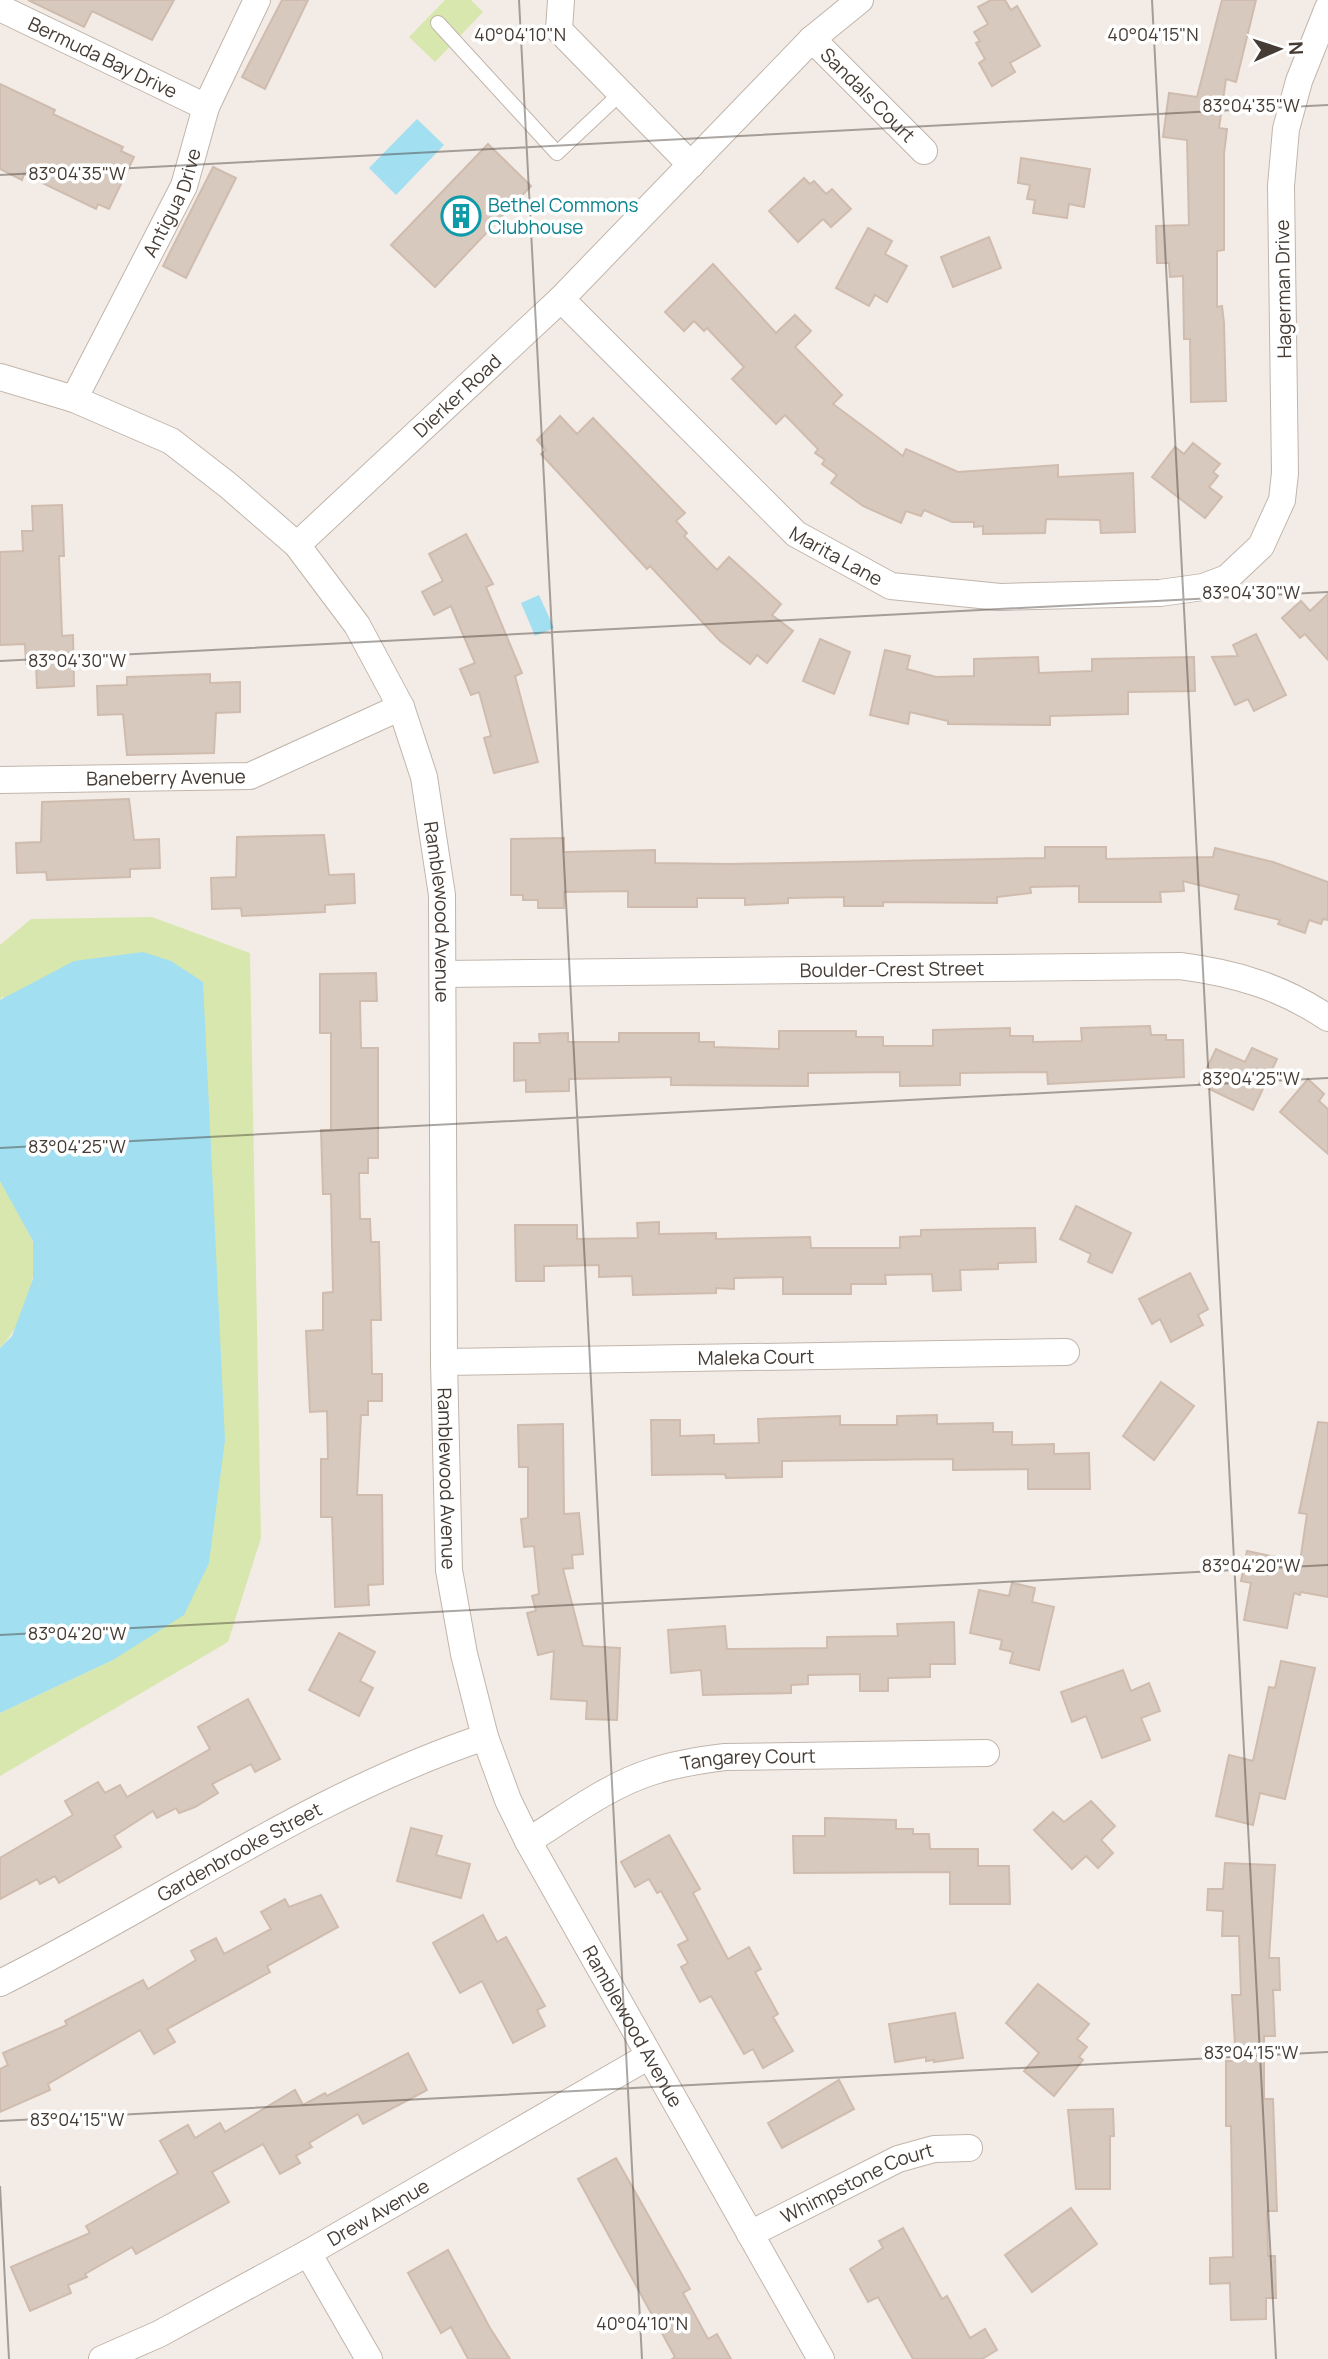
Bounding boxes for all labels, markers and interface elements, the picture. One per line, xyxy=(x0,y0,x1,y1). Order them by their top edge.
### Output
street label: Bermuda Bay Drive xyxy=(24,10,182,104)
north arrow xyxy=(1244,14,1314,84)
text: 40°04'10"N xyxy=(474,22,566,46)
text: 40°04'15"N xyxy=(1107,22,1199,46)
text: N xyxy=(1283,41,1309,56)
street label: Sandals Court xyxy=(815,42,921,148)
text: 83°04'35"W xyxy=(1202,93,1300,117)
street label: Antigua Drive xyxy=(137,145,207,261)
text: 83°04'35"W xyxy=(28,161,126,185)
place label: Bethel Commons Clubhouse xyxy=(488,192,639,240)
building icon: Bethel Commons Clubhouse xyxy=(440,195,482,237)
street label: Hagerman Drive xyxy=(1269,219,1297,359)
street label: Dierker Road xyxy=(408,348,507,443)
street label: Marita Lane xyxy=(785,520,887,592)
text: 83°04'30"W xyxy=(1202,580,1300,604)
text: 83°04'30"W xyxy=(28,648,126,672)
street label: Baneberry Avenue xyxy=(86,763,246,792)
street label: Ramblewood Avenue xyxy=(418,819,456,1003)
street label: Boulder-Crest Street xyxy=(800,955,984,983)
text: 83°04'25"W xyxy=(1202,1066,1300,1090)
text: 83°04'25"W xyxy=(28,1134,126,1158)
street label: Maleka Court xyxy=(697,1343,814,1371)
street label: Ramblewood Avenue xyxy=(432,1387,462,1570)
text: 83°04'20"W xyxy=(1202,1553,1300,1577)
text: 83°04'20"W xyxy=(28,1621,126,1645)
street label: Tangarey Court xyxy=(678,1743,816,1777)
street label: Gardenbrooke Street xyxy=(152,1796,326,1908)
street label: Ramblewood Avenue xyxy=(577,1941,689,2112)
text: 83°04'15"W xyxy=(1204,2040,1299,2064)
text: 83°04'15"W xyxy=(30,2107,125,2131)
street label: Whimpstone Court xyxy=(776,2137,936,2229)
street label: Drew Avenue xyxy=(323,2173,434,2252)
text: 40°04'10"N xyxy=(596,2311,688,2335)

